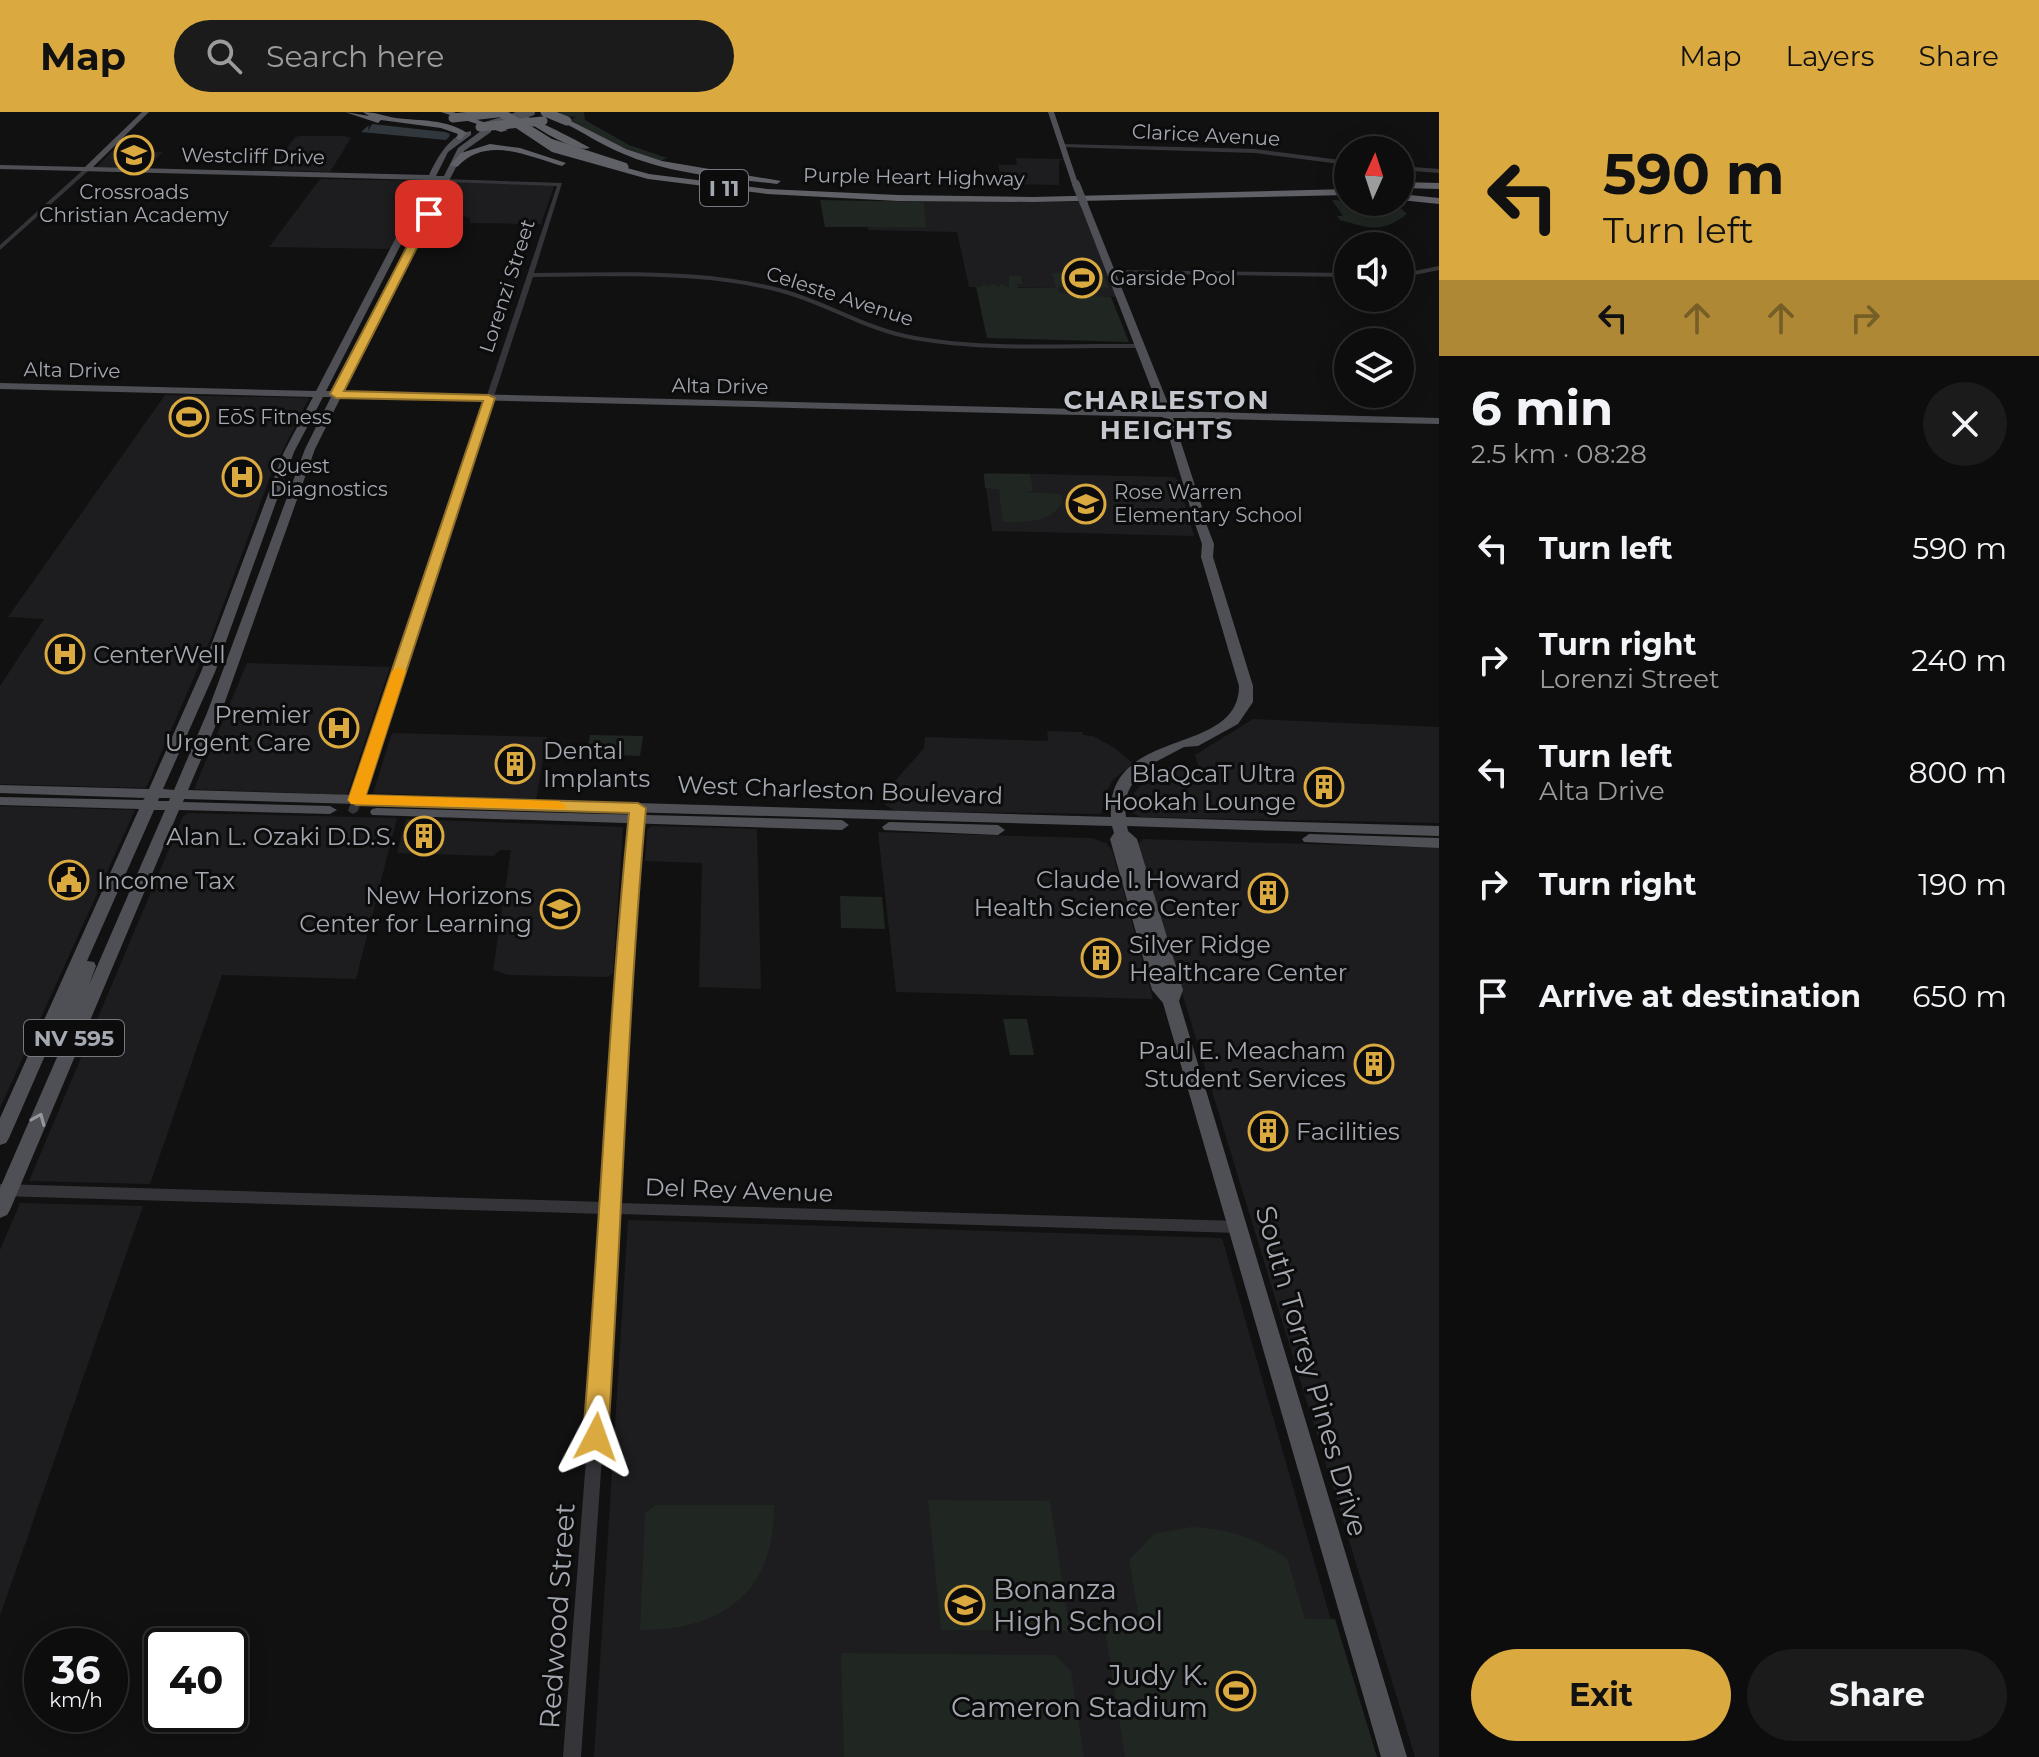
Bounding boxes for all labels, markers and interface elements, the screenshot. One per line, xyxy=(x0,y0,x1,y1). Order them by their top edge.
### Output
search box xyxy=(174,20,734,92)
text: Map xyxy=(40,33,126,80)
icon: search xyxy=(202,34,246,78)
text: Search here xyxy=(266,38,444,75)
text: Map xyxy=(1679,39,1742,73)
text: Layers xyxy=(1786,39,1875,73)
text: Share xyxy=(1919,39,1999,73)
street label: Clarice Avenue xyxy=(1131,119,1281,151)
school or university icon: Crossroads Christian Academy xyxy=(113,134,155,176)
north arrow xyxy=(1334,136,1414,216)
map controls xyxy=(1334,136,1414,408)
text: 590 m xyxy=(1603,140,1785,208)
street label: Westcliff Drive xyxy=(181,143,325,169)
icon: left xyxy=(1471,144,1575,248)
street label: Purple Heart Highway xyxy=(803,163,1025,191)
road number: I 11 xyxy=(700,170,748,206)
place label: Crossroads Christian Academy xyxy=(39,180,229,227)
pin xyxy=(395,180,463,248)
icon: arrive xyxy=(407,192,451,236)
text: Turn left xyxy=(1603,208,1754,252)
street label: Lorenzi Street xyxy=(474,216,540,356)
button: sound xyxy=(1334,232,1414,312)
sports icon: Garside Pool xyxy=(1061,257,1103,299)
street label: Celeste Avenue xyxy=(763,261,917,331)
place label: Garside Pool xyxy=(1110,266,1236,290)
icon: left xyxy=(1591,296,1635,340)
icon: ahead xyxy=(1675,296,1719,340)
icon: ahead xyxy=(1759,296,1803,340)
icon: right xyxy=(1843,296,1887,340)
button: layers xyxy=(1334,328,1414,408)
street label: Alta Drive xyxy=(23,357,121,383)
street label: Alta Drive xyxy=(671,373,769,399)
text: 6 min xyxy=(1471,379,1613,437)
button: close xyxy=(1923,382,2007,466)
district label: CHARLESTON HEIGHTS xyxy=(1063,384,1271,446)
sports icon: EōS Fitness xyxy=(168,396,210,438)
place label: EōS Fitness xyxy=(217,405,332,429)
text: 2.5 km · 08:28 xyxy=(1471,438,1647,470)
place label: Quest Diagnostics xyxy=(270,454,388,501)
hospital icon: Quest Diagnostics xyxy=(221,456,263,498)
place label: Rose Warren Elementary School xyxy=(1114,480,1303,527)
school or university icon: Rose Warren Elementary School xyxy=(1065,483,1107,525)
icon: left xyxy=(1471,526,1515,570)
text: Turn left xyxy=(1539,530,1672,567)
text: 590 m xyxy=(1912,530,2007,567)
text: Turn right xyxy=(1539,626,1696,663)
hospital icon: CenterWell xyxy=(44,633,86,675)
icon: right xyxy=(1471,638,1515,682)
place label: CenterWell xyxy=(93,640,226,669)
text: 240 m xyxy=(1911,642,2007,679)
text: Lorenzi Street xyxy=(1539,663,1720,695)
place label: Premier Urgent Care xyxy=(165,700,311,757)
hospital icon: Premier Urgent Care xyxy=(318,707,360,749)
place label: Dental Implants xyxy=(543,736,650,793)
text: Turn left xyxy=(1539,738,1672,775)
building icon: Dental Implants xyxy=(494,743,536,785)
icon: left xyxy=(1471,750,1515,794)
text: 800 m xyxy=(1908,754,2007,791)
place label: BlaQcaT Ultra Hookah Lounge xyxy=(1103,759,1296,816)
building icon: BlaQcaT Ultra Hookah Lounge xyxy=(1303,766,1345,808)
street label: West Charleston Boulevard xyxy=(676,770,1004,810)
text: Alta Drive xyxy=(1539,775,1665,807)
building icon: Alan L. Ozaki D.D.S. xyxy=(403,815,445,857)
place label: Alan L. Ozaki D.D.S. xyxy=(166,822,396,851)
public building icon: Income Tax xyxy=(48,859,90,901)
icon: right xyxy=(1471,862,1515,906)
place label: Claude I. Howard Health Science Center xyxy=(974,865,1240,922)
place label: Income Tax xyxy=(97,866,235,895)
text: Turn right xyxy=(1539,866,1696,903)
text: 190 m xyxy=(1918,866,2007,903)
building icon: Claude I. Howard Health Science Center xyxy=(1247,872,1289,914)
place label: New Horizons Center for Learning xyxy=(299,881,532,938)
school or university icon: New Horizons Center for Learning xyxy=(539,888,581,930)
place label: Silver Ridge Healthcare Center xyxy=(1129,930,1347,987)
building icon: Silver Ridge Healthcare Center xyxy=(1080,937,1122,979)
icon: arrive xyxy=(1471,974,1515,1018)
text: Arrive at destination xyxy=(1539,978,1861,1015)
text: 650 m xyxy=(1912,978,2007,1015)
road number: NV 595 xyxy=(24,1020,124,1056)
place label: Paul E. Meacham Student Services xyxy=(1138,1036,1346,1093)
building icon: Paul E. Meacham Student Services xyxy=(1353,1043,1395,1085)
building icon: Facilities xyxy=(1247,1110,1289,1152)
one-way arrow xyxy=(30,1113,46,1127)
place label: Facilities xyxy=(1296,1117,1400,1146)
street label: Del Rey Avenue xyxy=(644,1172,834,1208)
street label: South Torrey Pines Drive xyxy=(1248,1202,1376,1540)
position arrow xyxy=(554,1395,638,1479)
street label: Redwood Street xyxy=(532,1502,582,1730)
place label: Bonanza High School xyxy=(993,1572,1163,1638)
school or university icon: Bonanza High School xyxy=(944,1584,986,1626)
speed limit sign: 40 xyxy=(144,1628,248,1732)
text: 36 xyxy=(51,1645,101,1694)
button: Exit xyxy=(1471,1649,1731,1741)
button: Share xyxy=(1747,1649,2007,1741)
place label: Judy K. Cameron Stadium xyxy=(951,1658,1208,1724)
sports icon: Judy K. Cameron Stadium xyxy=(1215,1670,1257,1712)
text: km/h xyxy=(49,1688,103,1712)

